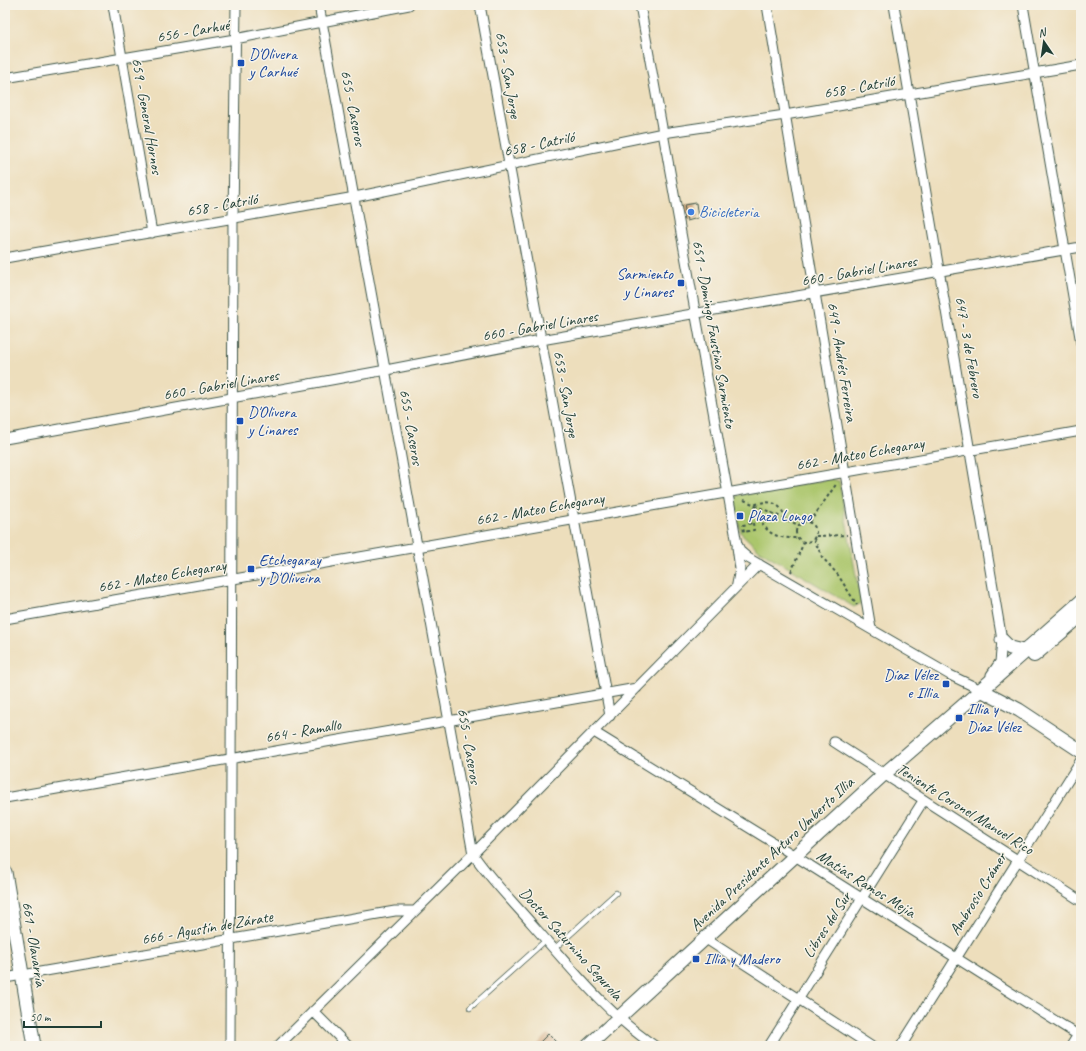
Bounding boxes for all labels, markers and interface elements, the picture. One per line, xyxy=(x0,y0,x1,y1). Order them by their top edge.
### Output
street label: 656 - Carhué xyxy=(155,14,234,47)
north arrow xyxy=(1024,22,1064,62)
text: N xyxy=(1037,24,1049,40)
street label: 653 - San Jorge xyxy=(491,30,526,122)
place label: D'Olivera y Carhué xyxy=(248,44,300,82)
street label: 659 - General Hornos xyxy=(127,56,167,177)
marker: D'Olivera y Carhué xyxy=(236,58,246,68)
street label: 655 - Caseros xyxy=(336,68,370,149)
street label: 658 - Catriló xyxy=(822,71,898,103)
street label: 658 - Catriló xyxy=(502,126,578,161)
street label: 658 - Catriló xyxy=(185,189,261,221)
place label: Bicicleteria xyxy=(699,202,760,222)
marker: Bicicleteria xyxy=(686,207,696,217)
street label: 651 - Domingo Faustino Sarmiento xyxy=(688,239,741,432)
street label: 660 - Gabriel Linares xyxy=(800,251,920,291)
place label: Sarmiento y Linares xyxy=(617,264,675,302)
marker: Sarmiento y Linares xyxy=(676,278,686,288)
street label: 647 - 3 de Febrero xyxy=(950,295,988,401)
street label: 649 - Andrés Ferreira xyxy=(823,301,861,424)
street label: 660 - Gabriel Linares xyxy=(481,306,601,346)
street label: 653 - San Jorge xyxy=(549,349,584,441)
street label: 660 - Gabriel Linares xyxy=(162,365,282,405)
street label: 655 - Caseros xyxy=(394,388,428,468)
place label: D'Olivera y Linares xyxy=(247,402,299,440)
marker: D'Olivera y Linares xyxy=(235,416,245,426)
street label: 662 - Mateo Echegaray xyxy=(794,433,927,475)
street label: 662 - Mateo Echegaray xyxy=(474,488,607,530)
place label: Plaza Longo xyxy=(748,506,813,526)
marker: Plaza Longo xyxy=(735,511,745,521)
place label: Etchegaray y D'Oliveira xyxy=(258,550,322,588)
street label: 662 - Mateo Echegaray xyxy=(96,555,229,597)
marker: Etchegaray y D'Oliveira xyxy=(246,564,256,574)
place label: Díaz Vélez e Illia xyxy=(884,665,940,703)
marker: Díaz Vélez e Illia xyxy=(941,679,951,689)
place label: Illia y Díaz Vélez xyxy=(967,699,1023,737)
street label: 655 - Caseros xyxy=(452,707,486,787)
marker: Illia y Díaz Vélez xyxy=(954,713,964,723)
street label: 664 - Ramallo xyxy=(264,714,344,747)
street label: Teniente Coronel Manuel Rico xyxy=(893,759,1038,860)
street label: Avenida Presidente Arturo Umberto Illia xyxy=(686,772,859,935)
street label: Matías Ramos Mejía xyxy=(813,846,920,923)
street label: Ambrosio Crámer xyxy=(945,848,1012,939)
street label: Doctor Saturnino Segurola xyxy=(515,883,628,1005)
street label: Libres del Sur xyxy=(798,887,856,962)
street label: 661 - Olavarría xyxy=(17,900,51,989)
street label: 666 - Agustín de Zárate xyxy=(140,906,276,949)
place label: Illia y Madero xyxy=(704,949,782,969)
marker: Illia y Madero xyxy=(691,954,701,964)
scale bar xyxy=(24,1003,101,1029)
text: 50 m xyxy=(30,1009,52,1025)

